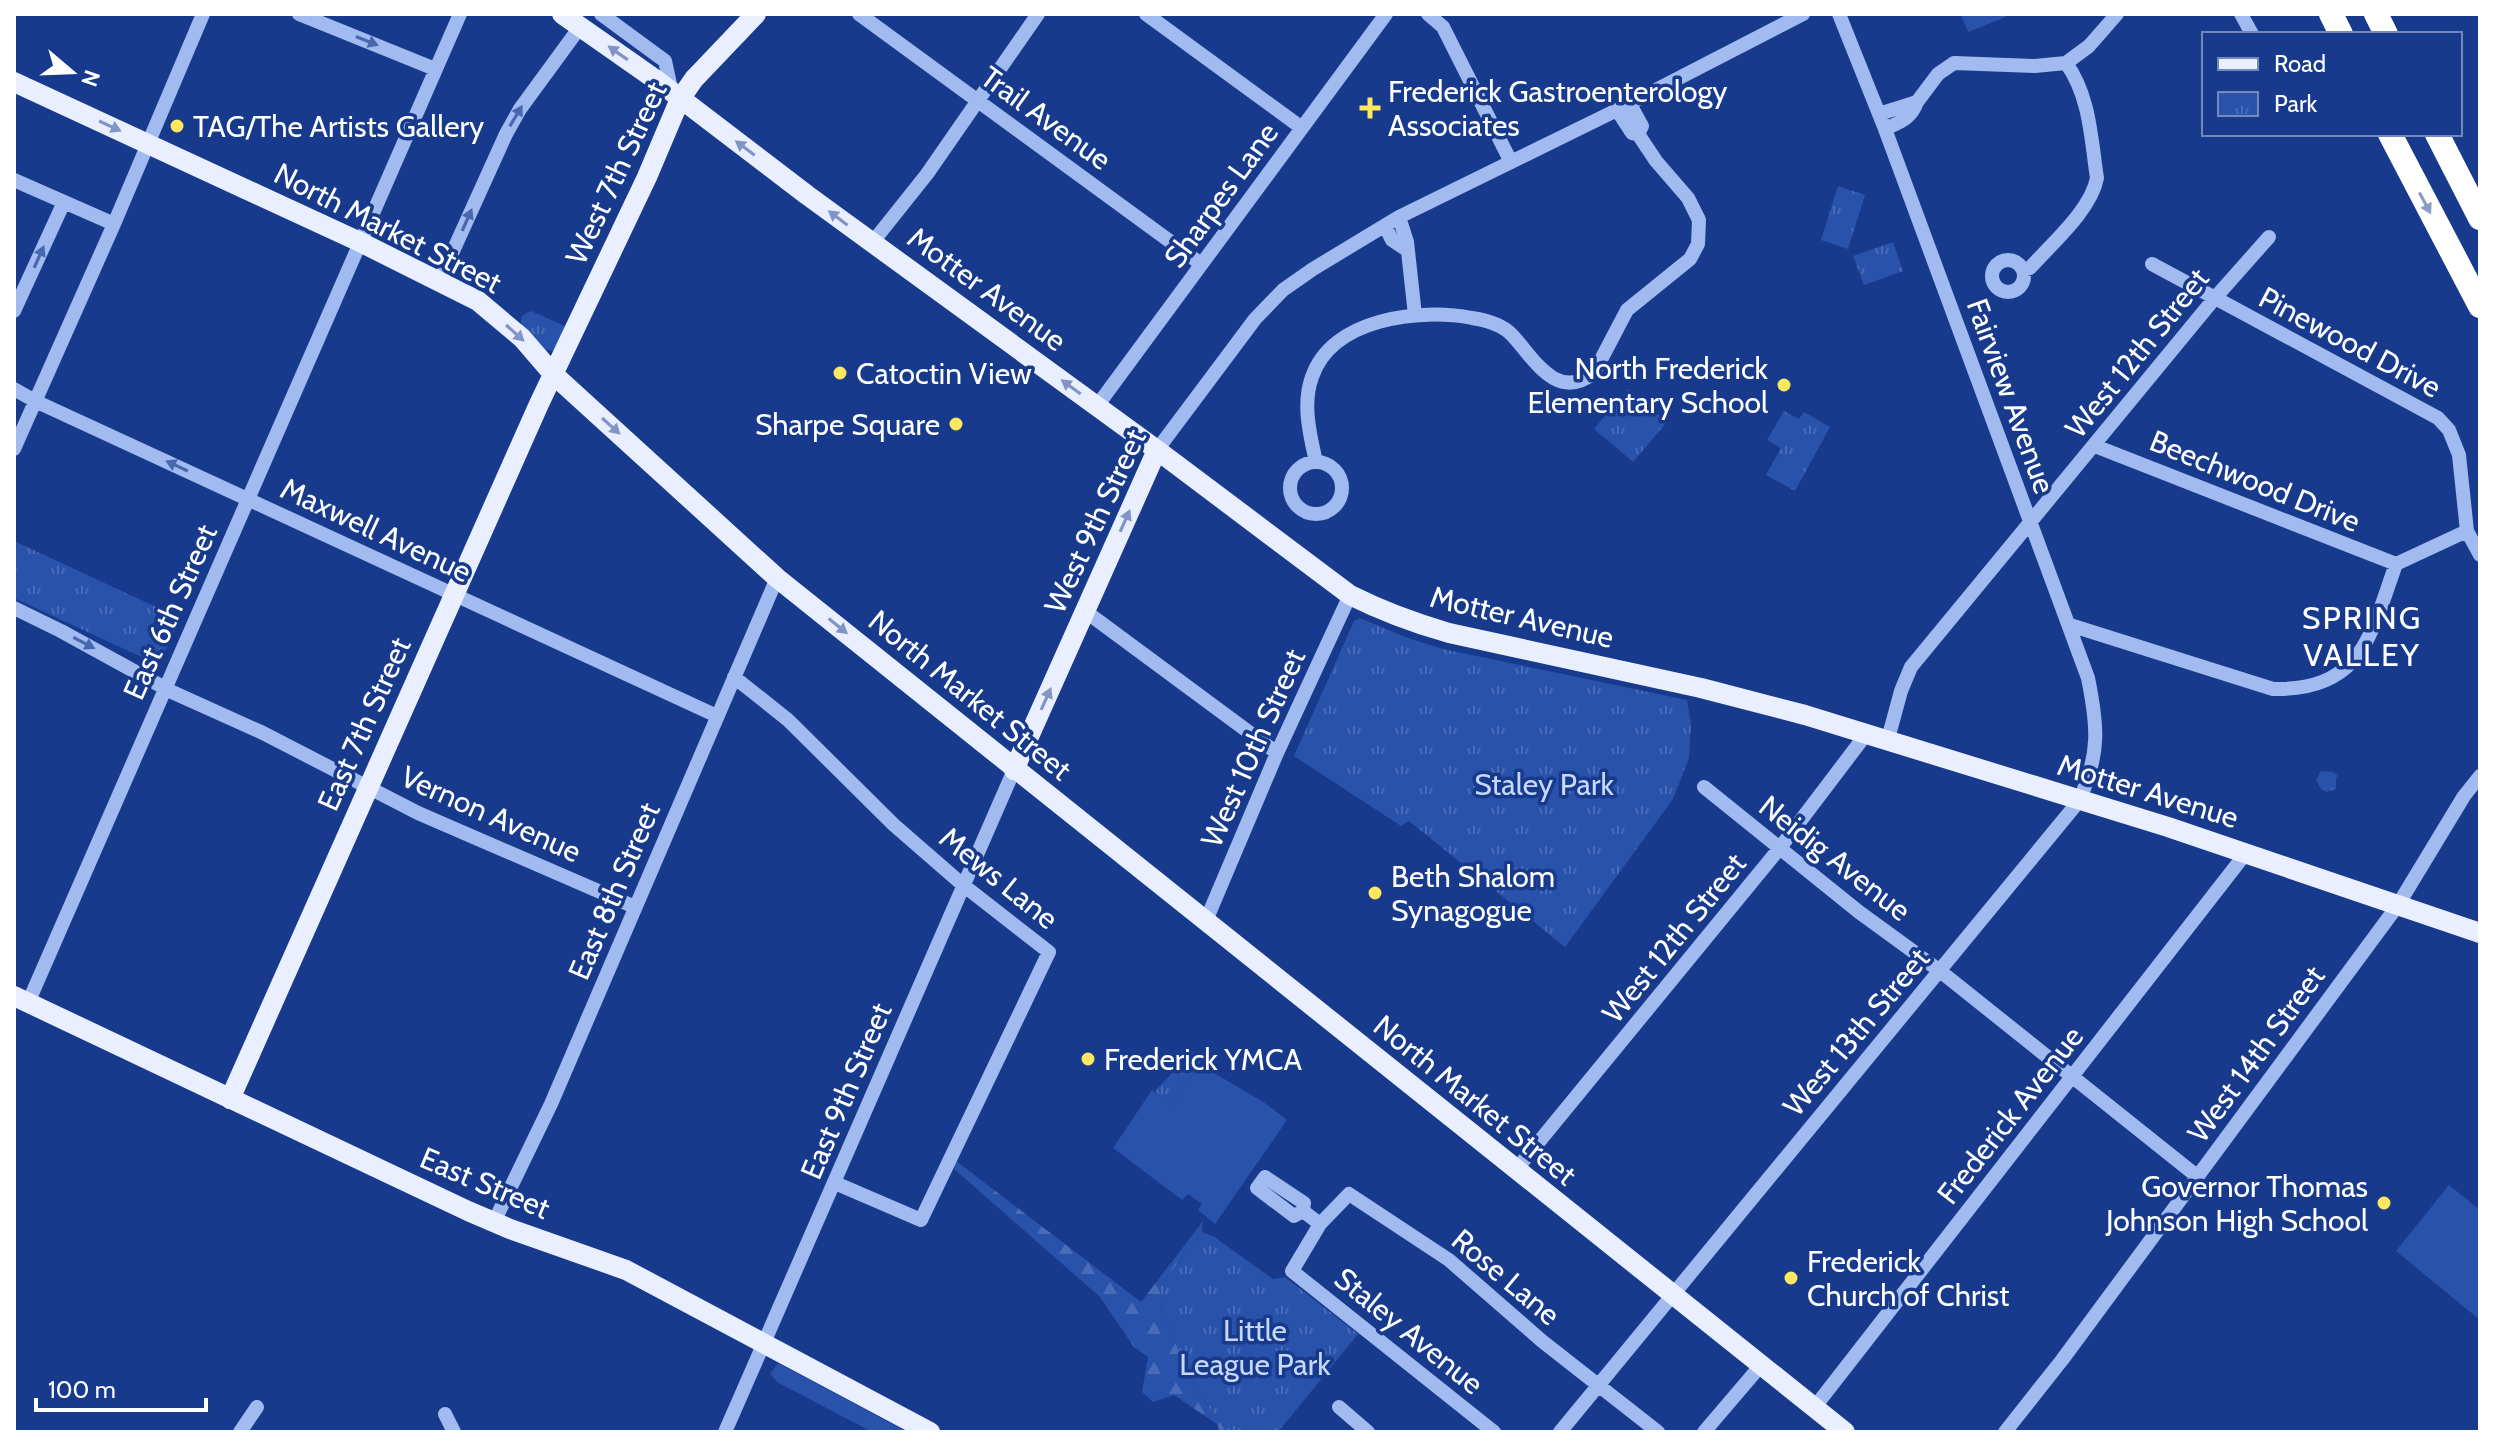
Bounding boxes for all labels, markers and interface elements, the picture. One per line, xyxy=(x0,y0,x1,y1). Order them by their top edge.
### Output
north arrow xyxy=(32,32,112,112)
legend xyxy=(2202,32,2462,136)
one-way arrow xyxy=(355,35,379,48)
one-way arrow xyxy=(607,46,628,61)
text: Road xyxy=(2274,49,2326,78)
street label: Trail Avenue xyxy=(974,58,1118,178)
text: N xyxy=(75,67,106,90)
place label: Frederick Gastroenterology Associates xyxy=(1388,73,1727,144)
street label: West 7th Street xyxy=(558,76,674,270)
text: Park xyxy=(2274,89,2317,118)
marker: Frederick Gastroenterology Associates xyxy=(1359,97,1381,119)
one-way arrow xyxy=(509,105,523,127)
place label: TAG/The Artists Gallery xyxy=(193,108,484,145)
street label: Sharpes Lane xyxy=(1156,115,1286,275)
marker: TAG/The Artists Gallery xyxy=(168,117,186,135)
one-way arrow xyxy=(99,119,122,133)
one-way arrow xyxy=(735,141,755,157)
street label: North Market Street xyxy=(268,155,508,301)
one-way arrow xyxy=(2419,192,2432,215)
one-way arrow xyxy=(460,208,474,232)
one-way arrow xyxy=(828,211,849,226)
street label: Motter Avenue xyxy=(900,219,1074,359)
one-way arrow xyxy=(32,245,46,268)
street label: West 12th Street xyxy=(2057,261,2217,445)
street label: Pinewood Drive xyxy=(2253,279,2447,405)
street label: Fairview Avenue xyxy=(1959,294,2063,498)
one-way arrow xyxy=(505,323,524,341)
place label: North Frederick Elementary School xyxy=(1528,350,1769,421)
place label: Catoctin View xyxy=(856,355,1032,392)
marker: Catoctin View xyxy=(831,364,849,382)
marker: North Frederick Elementary School xyxy=(1775,376,1793,394)
one-way arrow xyxy=(1061,380,1082,396)
place label: Sharpe Square xyxy=(755,406,940,443)
marker: Sharpe Square xyxy=(947,415,965,433)
one-way arrow xyxy=(601,417,620,435)
street label: Beechwood Drive xyxy=(2144,422,2366,540)
street label: West 9th Street xyxy=(1036,423,1154,619)
one-way arrow xyxy=(165,459,189,473)
street label: Maxwell Avenue xyxy=(275,470,477,590)
one-way arrow xyxy=(1119,509,1132,533)
street label: East 6th Street xyxy=(115,519,225,705)
street label: Motter Avenue xyxy=(1427,578,1617,656)
district label: SPRING VALLEY xyxy=(2302,598,2422,674)
street label: North Market Street xyxy=(861,602,1079,788)
one-way arrow xyxy=(827,618,848,635)
street label: East 7th Street xyxy=(309,632,419,816)
one-way arrow xyxy=(72,636,95,650)
street label: West 10th Street xyxy=(1193,643,1313,853)
one-way arrow xyxy=(1039,687,1053,710)
street label: Motter Avenue xyxy=(2053,746,2243,836)
street label: Vernon Avenue xyxy=(395,758,587,870)
park label: Staley Park xyxy=(1474,766,1614,803)
street label: Neidig Avenue xyxy=(1752,787,1918,929)
street label: East 8th Street xyxy=(560,797,668,985)
street label: Mews Lane xyxy=(932,819,1066,937)
street label: West 12th Street xyxy=(1594,846,1754,1030)
place label: Beth Shalom Synagogue xyxy=(1391,858,1555,929)
marker: Beth Shalom Synagogue xyxy=(1366,884,1384,902)
street label: West 13th Street xyxy=(1775,940,1937,1124)
street label: West 14th Street xyxy=(2180,959,2332,1149)
street label: East 9th Street xyxy=(792,997,900,1185)
street label: North Market Street xyxy=(1366,1007,1584,1193)
street label: Frederick Avenue xyxy=(1929,1019,2091,1211)
place label: Frederick YMCA xyxy=(1104,1041,1302,1078)
marker: Frederick YMCA xyxy=(1079,1050,1097,1068)
street label: East Street xyxy=(415,1139,555,1227)
place label: Governor Thomas Johnson High School xyxy=(2105,1168,2368,1239)
marker: Governor Thomas Johnson High School xyxy=(2375,1194,2393,1212)
street label: Rose Lane xyxy=(1444,1221,1568,1333)
place label: Frederick Church of Christ xyxy=(1807,1243,2009,1314)
street label: Staley Avenue xyxy=(1327,1260,1491,1402)
marker: Frederick Church of Christ xyxy=(1782,1269,1800,1287)
park label: Little League Park xyxy=(1179,1312,1331,1383)
scale bar xyxy=(36,1362,206,1412)
text: 100 m xyxy=(48,1375,116,1404)

